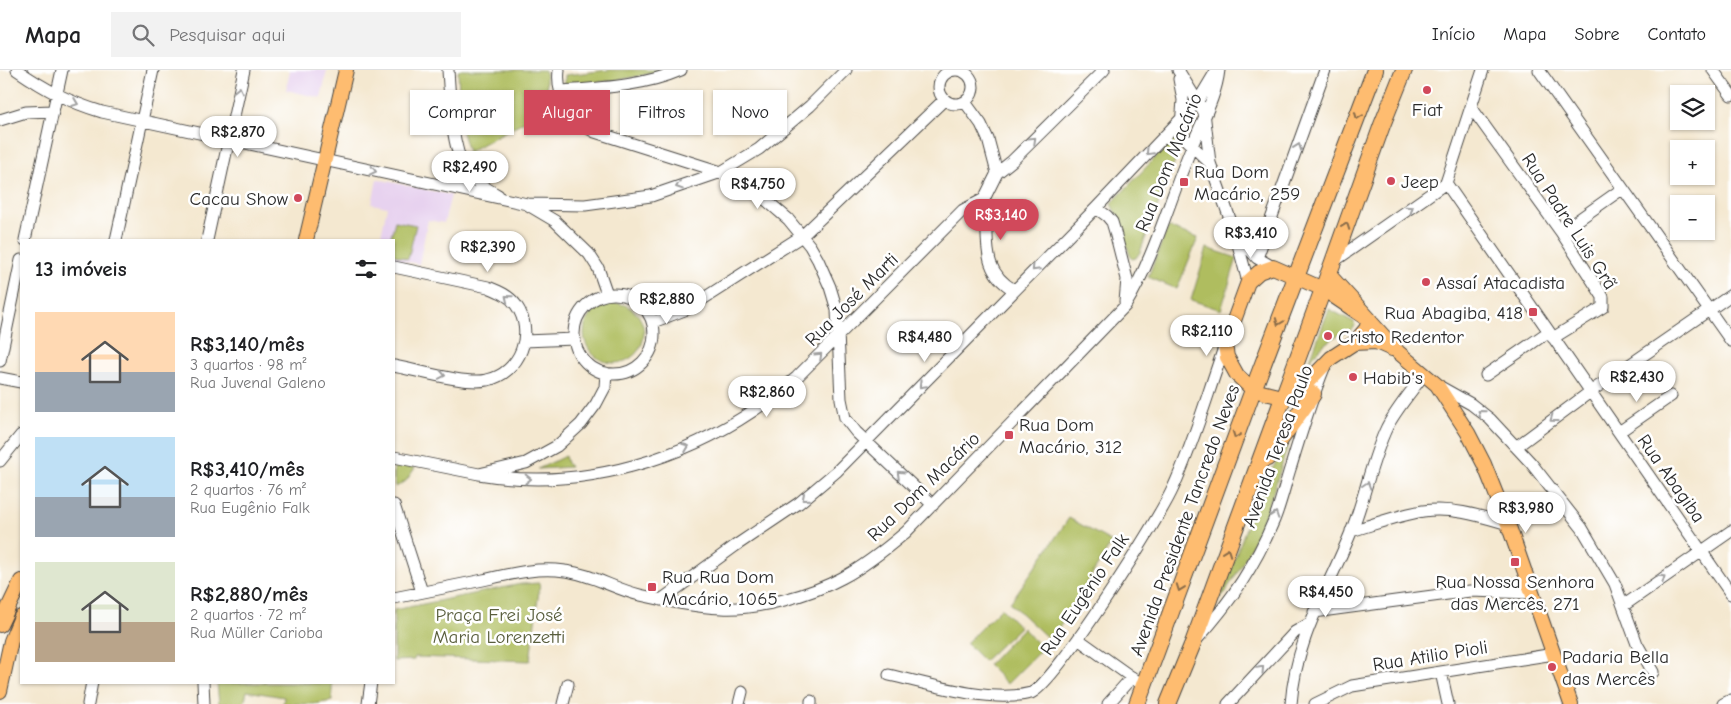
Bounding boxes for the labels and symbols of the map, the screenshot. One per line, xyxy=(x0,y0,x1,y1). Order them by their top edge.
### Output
marker: Fiat xyxy=(1421,84,1433,96)
one-way arrow xyxy=(233,85,244,94)
street label: Rua Dom Macário xyxy=(1131,90,1207,235)
one-way arrow xyxy=(70,97,78,107)
place label: Fiat xyxy=(1412,99,1443,121)
one-way arrow xyxy=(1354,111,1364,119)
pin: R$2,870 xyxy=(192,116,284,158)
one-way arrow xyxy=(1027,137,1036,146)
one-way arrow xyxy=(1292,143,1302,151)
one-way arrow xyxy=(1146,147,1155,156)
street label: Rua Padre Luis Grã xyxy=(1517,149,1621,294)
pin: R$2,490 xyxy=(424,150,516,193)
place label: Rua Dom Macário, 259 xyxy=(1194,161,1300,205)
one-way arrow xyxy=(369,165,378,175)
pin: R$4,750 xyxy=(712,168,804,210)
place label: Jeep xyxy=(1401,171,1439,193)
marker: Jeep xyxy=(1385,175,1397,187)
marker: Rua Dom Macário, 259 xyxy=(1178,176,1190,188)
one-way arrow xyxy=(675,181,684,191)
place label: Cacau Show xyxy=(190,188,289,210)
marker: Cacau Show xyxy=(292,192,304,204)
pin: R$3,140 xyxy=(955,198,1047,241)
one-way arrow xyxy=(1404,206,1414,215)
pin: R$3,410 xyxy=(1205,216,1297,259)
one-way arrow xyxy=(1340,223,1350,231)
pin: R$2,390 xyxy=(442,230,534,273)
street label: Rua José Marti xyxy=(801,249,903,351)
one-way arrow xyxy=(1032,263,1041,272)
place label: Assaí Atacadista xyxy=(1436,272,1565,294)
marker: Assaí Atacadista xyxy=(1420,276,1432,288)
pin: R$2,880 xyxy=(621,282,713,325)
one-way arrow xyxy=(504,294,513,303)
place label: Rua Abagiba, 418 xyxy=(1384,302,1523,324)
marker: Rua Abagiba, 418 xyxy=(1527,306,1539,318)
pin: R$2,110 xyxy=(1161,314,1253,357)
one-way arrow xyxy=(1275,317,1285,326)
pin: R$4,480 xyxy=(879,320,971,363)
place label: Cristo Redentor xyxy=(1338,326,1464,348)
marker: Cristo Redentor xyxy=(1322,330,1334,342)
one-way arrow xyxy=(813,353,822,362)
pin: R$2,430 xyxy=(1591,360,1683,403)
street label: Avenida Teresa Paulo xyxy=(1238,362,1318,531)
place label: Habib's xyxy=(1363,367,1423,389)
one-way arrow xyxy=(437,370,446,380)
marker: Habib's xyxy=(1347,371,1359,383)
pin: R$2,860 xyxy=(721,376,813,418)
one-way arrow xyxy=(919,379,928,388)
street label: Avenida Presidente Tancredo Neves xyxy=(1125,381,1244,659)
one-way arrow xyxy=(1478,409,1487,418)
place label: Rua Dom Macário, 312 xyxy=(1019,414,1122,458)
one-way arrow xyxy=(1550,414,1559,422)
street label: Rua Dom Macário xyxy=(863,427,985,546)
marker: Rua Dom Macário, 312 xyxy=(1003,429,1015,441)
street label: Rua Abagiba xyxy=(1633,430,1710,527)
one-way arrow xyxy=(1232,431,1242,439)
one-way arrow xyxy=(681,443,690,453)
one-way arrow xyxy=(896,471,905,480)
one-way arrow xyxy=(524,474,532,484)
one-way arrow xyxy=(1361,482,1371,490)
one-way arrow xyxy=(802,492,811,501)
pin: R$3,980 xyxy=(1480,492,1572,534)
one-way arrow xyxy=(1270,511,1280,520)
street label: Rua Eugênio Falk xyxy=(1036,529,1134,660)
one-way arrow xyxy=(1221,548,1231,557)
marker: Rua Nossa Senhora das Mercês, 271 xyxy=(1509,556,1521,568)
place label: Rua Rua Dom Macário, 1065 xyxy=(662,566,778,610)
place label: Rua Nossa Senhora das Mercês, 271 xyxy=(1435,571,1595,615)
one-way arrow xyxy=(1656,575,1666,584)
pin: R$4,450 xyxy=(1280,576,1372,618)
marker: Rua Rua Dom Macário, 1065 xyxy=(646,581,658,593)
one-way arrow xyxy=(1176,583,1186,592)
park label: Praça Frei José Maria Lorenzetti xyxy=(433,604,565,648)
street label: Rua Atilio Pioli xyxy=(1371,636,1489,676)
place label: Padaria Bella das Mercês xyxy=(1562,646,1669,690)
marker: Padaria Bella das Mercês xyxy=(1546,661,1558,673)
one-way arrow xyxy=(1255,665,1264,674)

